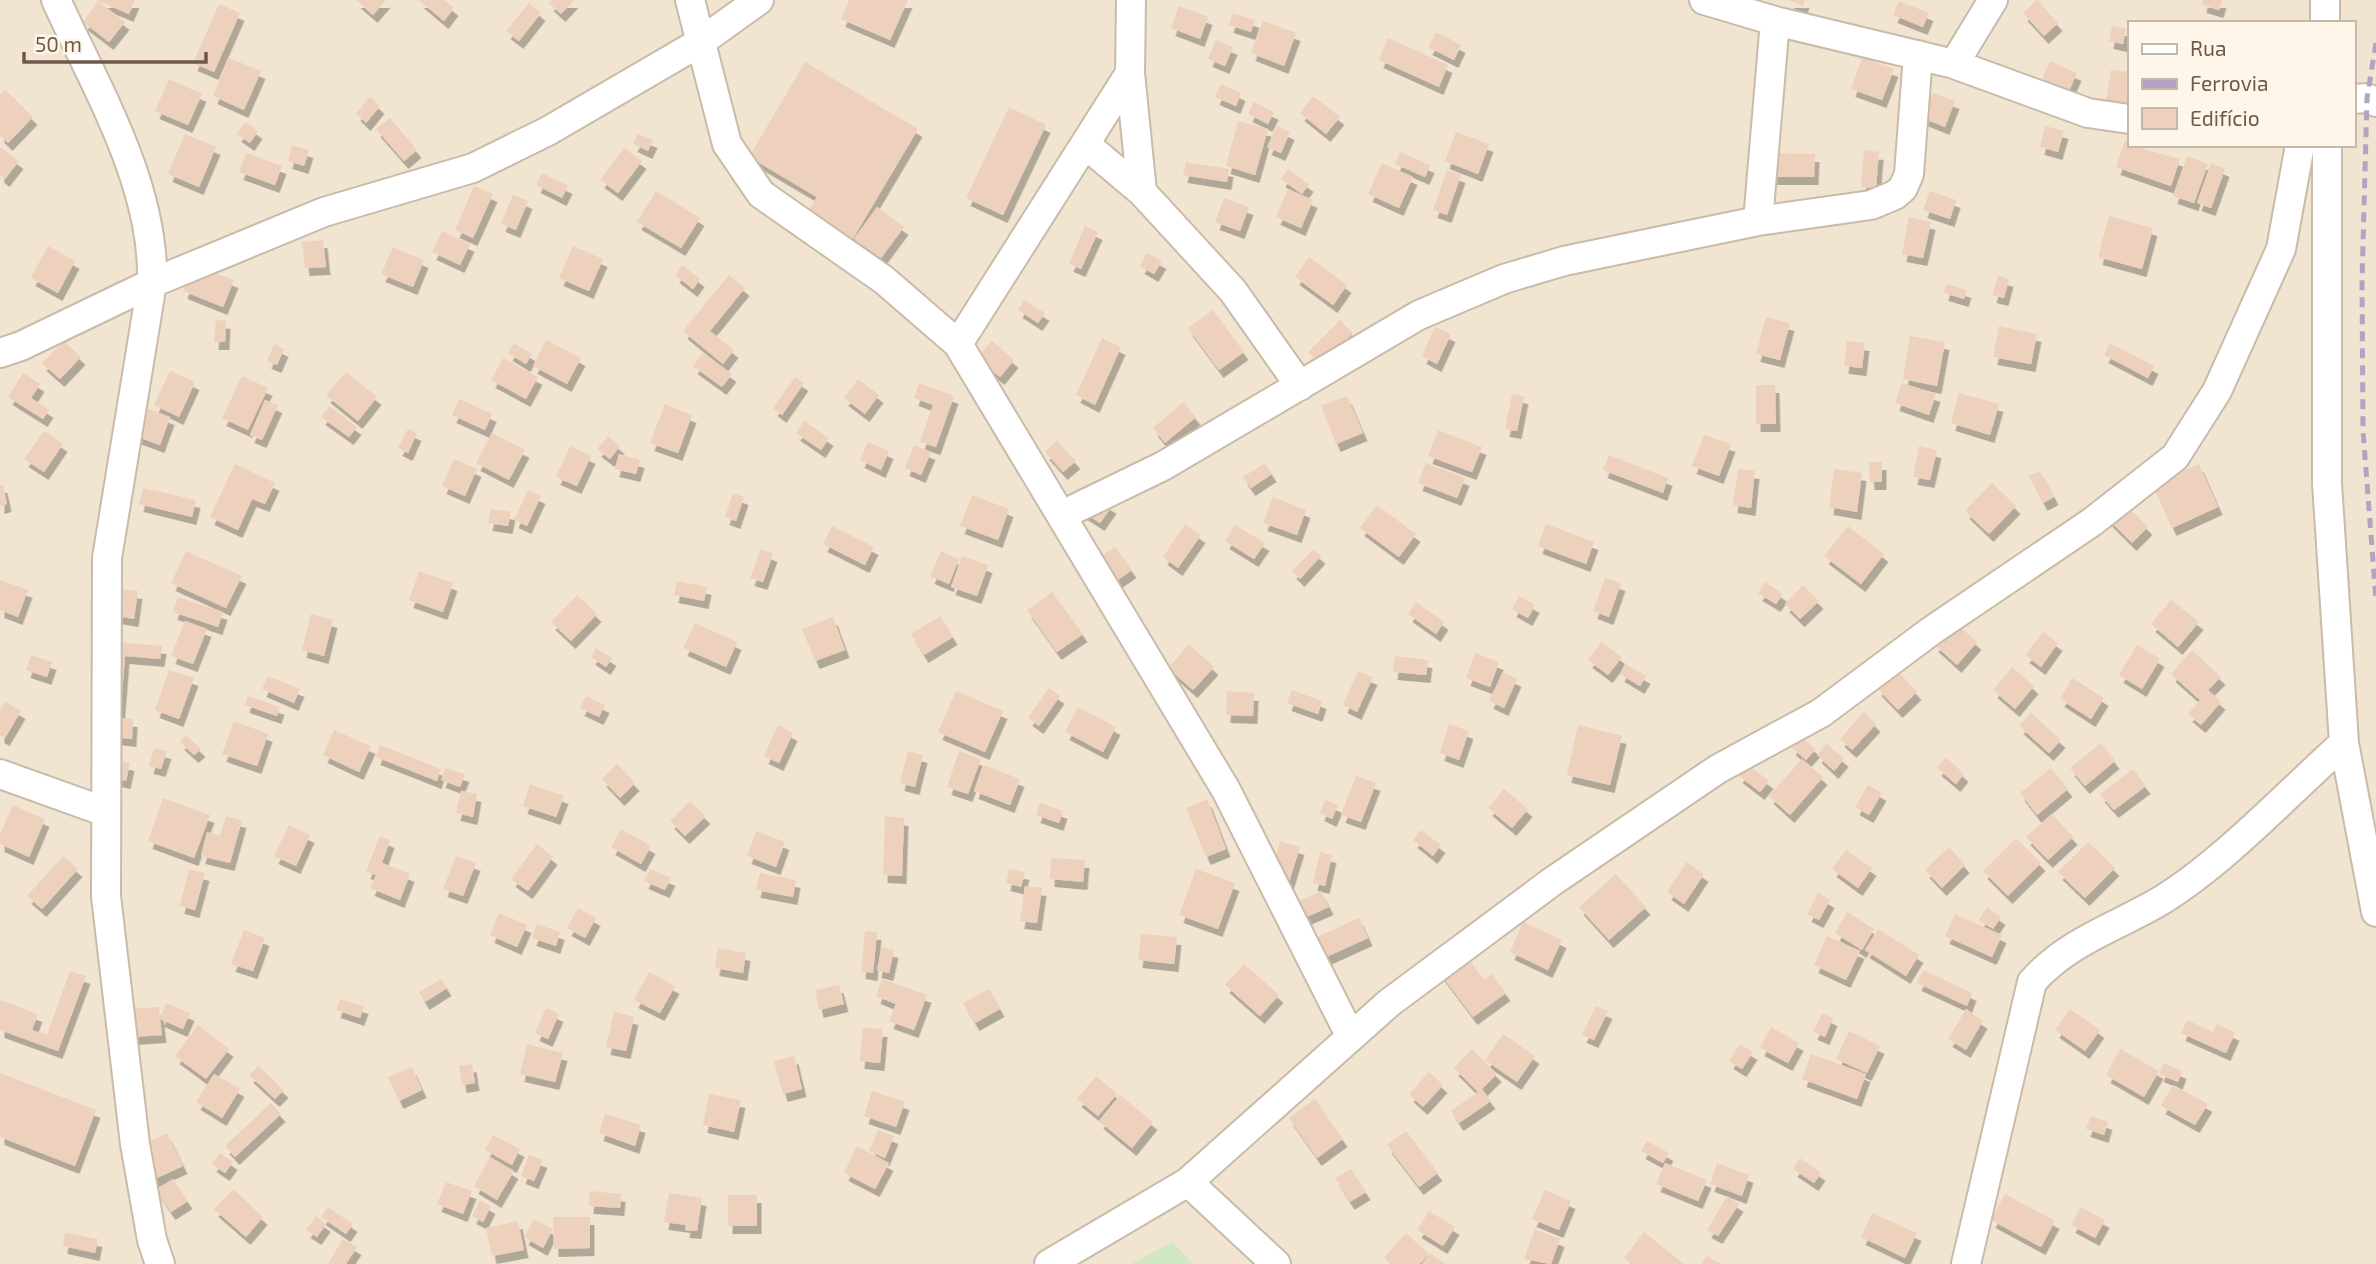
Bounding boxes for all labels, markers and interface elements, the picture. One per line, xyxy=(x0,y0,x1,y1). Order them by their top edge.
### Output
scale bar xyxy=(24,21,206,65)
legend xyxy=(2128,21,2355,147)
text: 50 m xyxy=(35,31,82,56)
text: Rua xyxy=(2190,35,2226,60)
text: Ferrovia xyxy=(2190,70,2269,95)
text: Edifício xyxy=(2190,105,2260,130)

